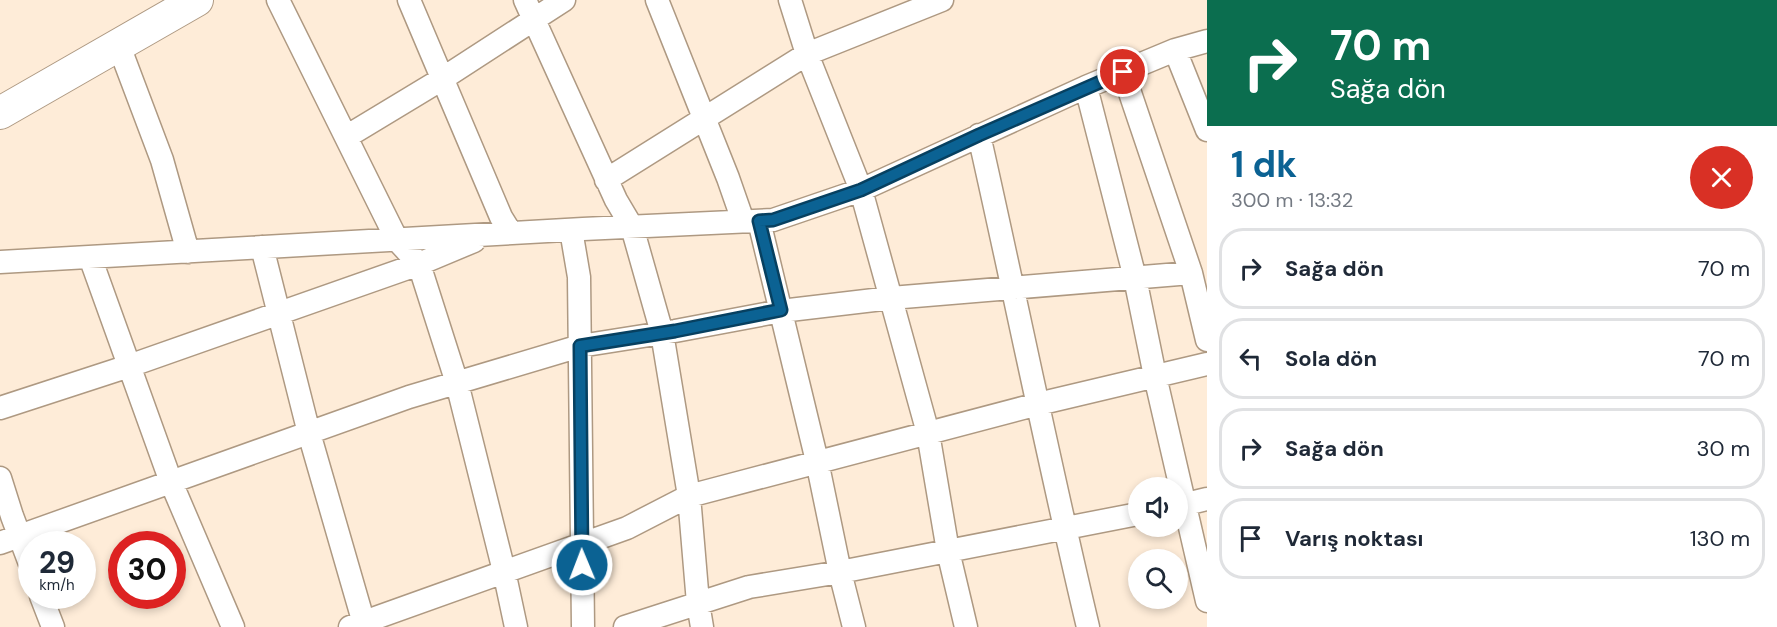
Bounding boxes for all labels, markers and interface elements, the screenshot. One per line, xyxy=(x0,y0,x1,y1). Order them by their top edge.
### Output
text: 70 m xyxy=(1330,18,1431,73)
icon: right xyxy=(1231,24,1309,102)
pin xyxy=(1097,46,1148,97)
icon: arrive xyxy=(1106,55,1139,88)
text: Sağa dön xyxy=(1330,71,1446,106)
text: 1 dk xyxy=(1231,141,1297,188)
button: close xyxy=(1690,146,1753,209)
text: 300 m · 13:32 xyxy=(1231,187,1353,213)
icon: right xyxy=(1234,252,1267,285)
text: Sağa dön xyxy=(1285,254,1384,283)
text: 70 m xyxy=(1698,254,1750,283)
icon: left xyxy=(1234,342,1267,375)
text: Sola dön xyxy=(1285,344,1377,373)
text: 70 m xyxy=(1698,344,1750,373)
icon: right xyxy=(1234,432,1267,465)
text: Sağa dön xyxy=(1285,434,1384,463)
text: 30 m xyxy=(1696,434,1750,463)
map controls xyxy=(1128,477,1188,609)
button: sound xyxy=(1128,477,1188,537)
icon: arrive xyxy=(1234,522,1267,555)
text: Varış noktası xyxy=(1285,524,1423,553)
text: 130 m xyxy=(1690,524,1750,553)
speed limit sign: 30 xyxy=(108,531,186,609)
position arrow xyxy=(550,533,614,597)
text: 29 xyxy=(39,543,75,582)
button: search xyxy=(1128,549,1188,609)
text: km/h xyxy=(39,575,75,595)

